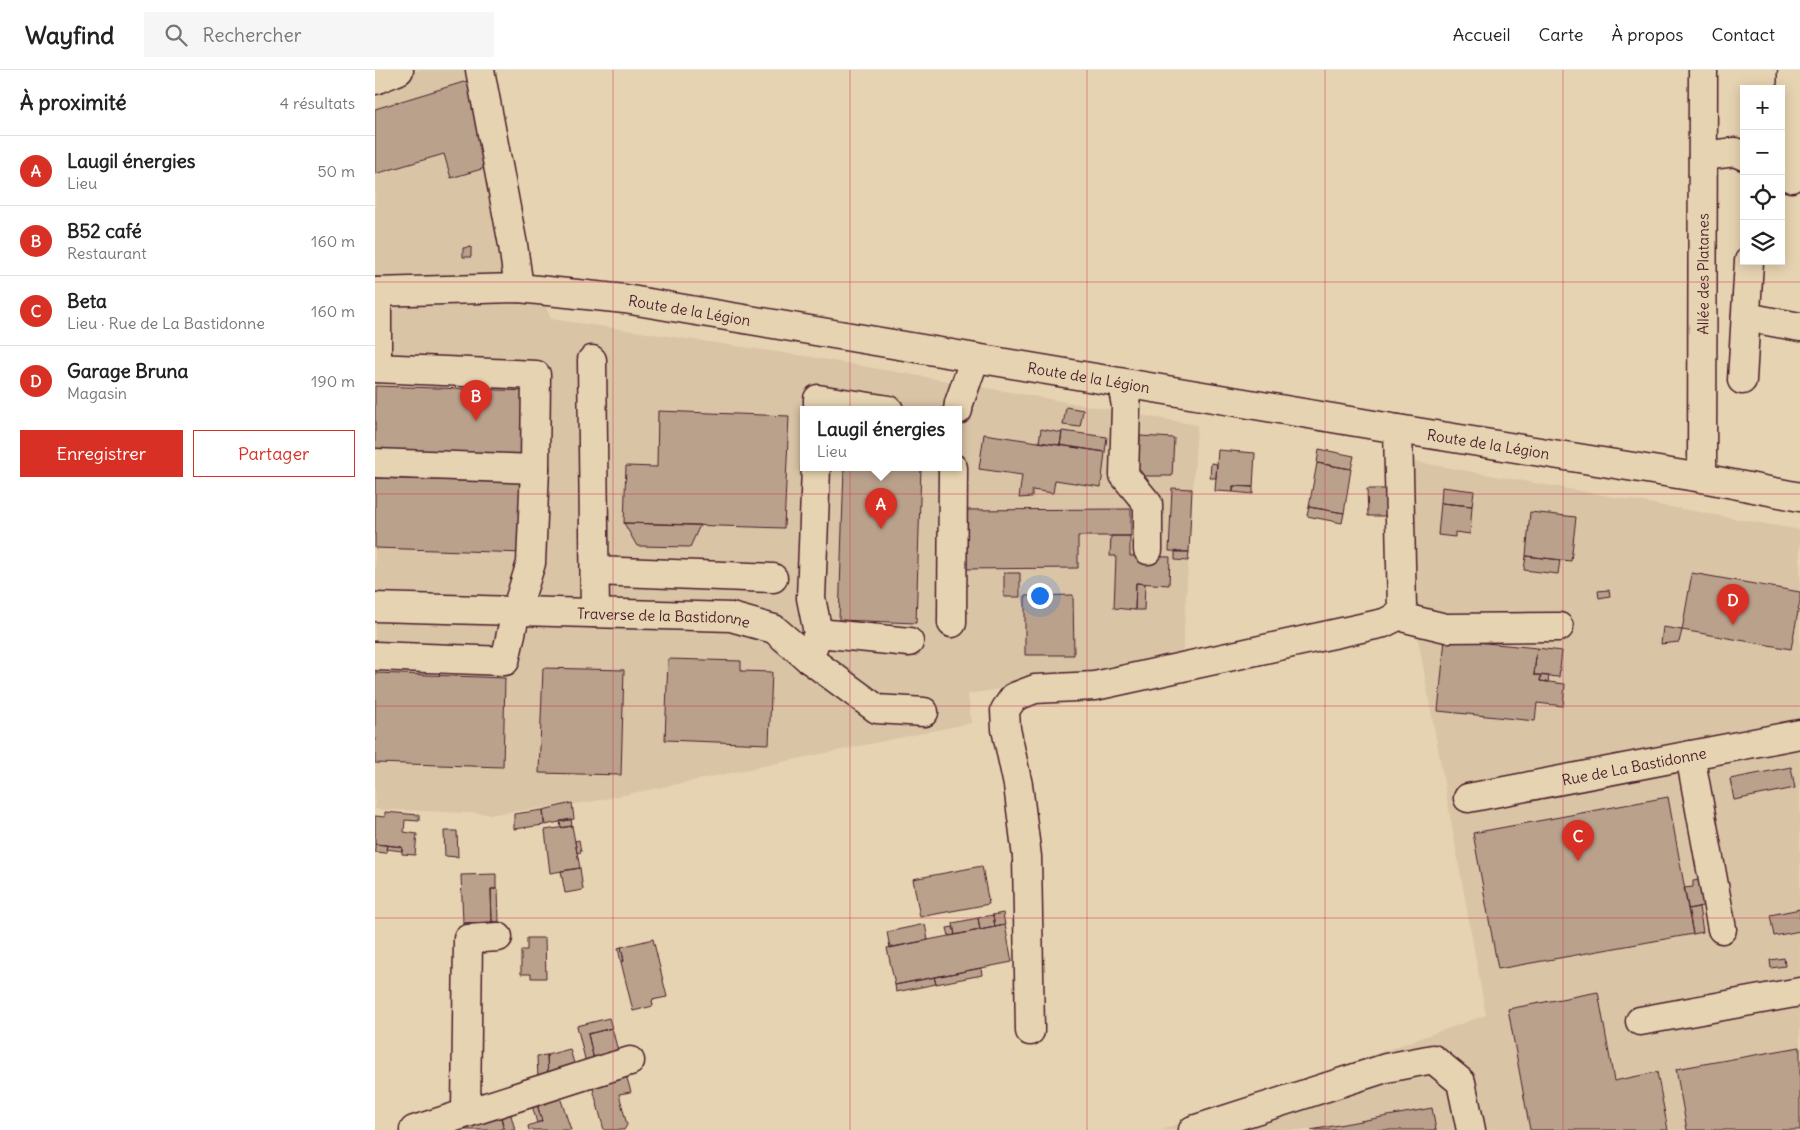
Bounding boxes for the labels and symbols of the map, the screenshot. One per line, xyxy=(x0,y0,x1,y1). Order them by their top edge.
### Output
street label: Allée des Platanes xyxy=(1693,213,1712,335)
street label: Route de la Légion xyxy=(627,290,752,330)
street label: Route de la Légion xyxy=(1026,357,1152,397)
pin: B xyxy=(460,380,492,421)
street label: Route de la Légion xyxy=(1426,424,1551,463)
pin: A xyxy=(865,488,897,529)
your location xyxy=(1027,583,1053,609)
pin: D xyxy=(1717,584,1749,625)
street label: Traverse de la Bastidonne xyxy=(577,603,753,631)
street label: Rue de La Bastidonne xyxy=(1560,743,1708,789)
pin: C xyxy=(1562,820,1594,861)

